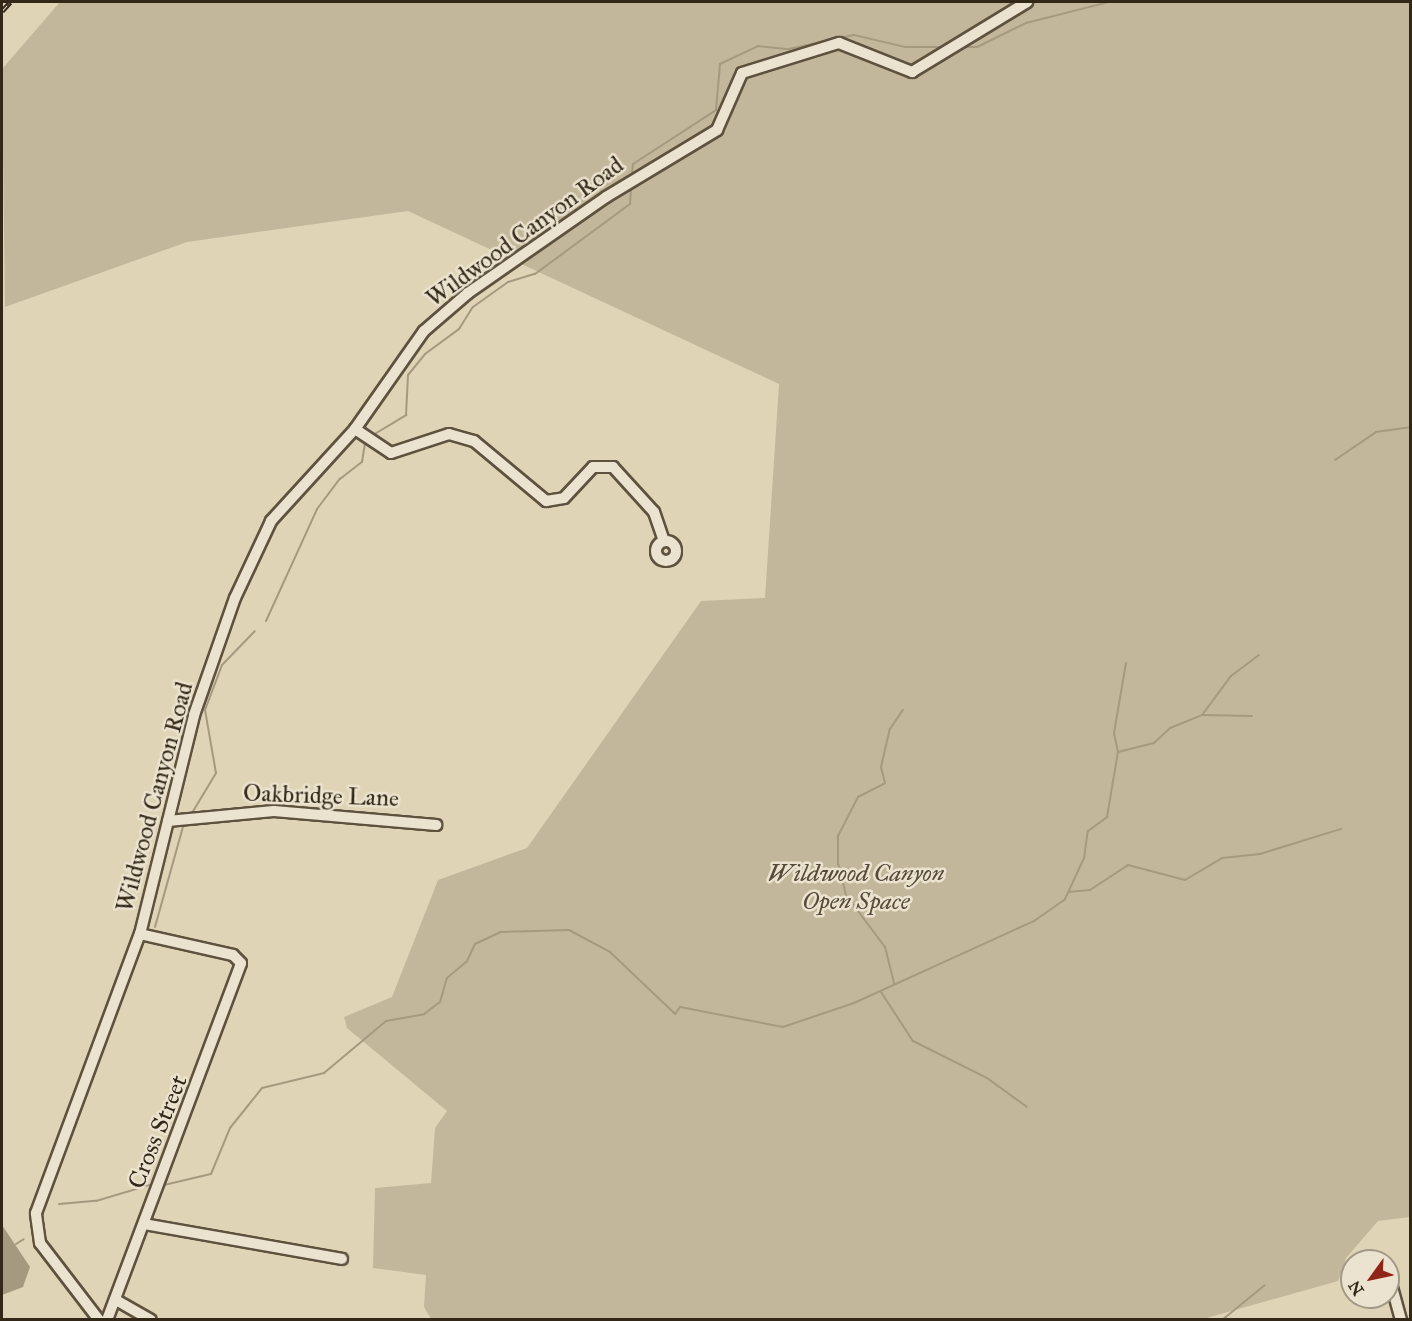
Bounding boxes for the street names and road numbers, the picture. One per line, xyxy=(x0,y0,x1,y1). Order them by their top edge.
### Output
street label: Wildwood Canyon Road xyxy=(421,151,629,313)
street label: Wildwood Canyon Road xyxy=(110,679,200,915)
street label: Oakbridge Lane xyxy=(243,779,399,813)
street label: Cross Street xyxy=(122,1071,194,1193)

